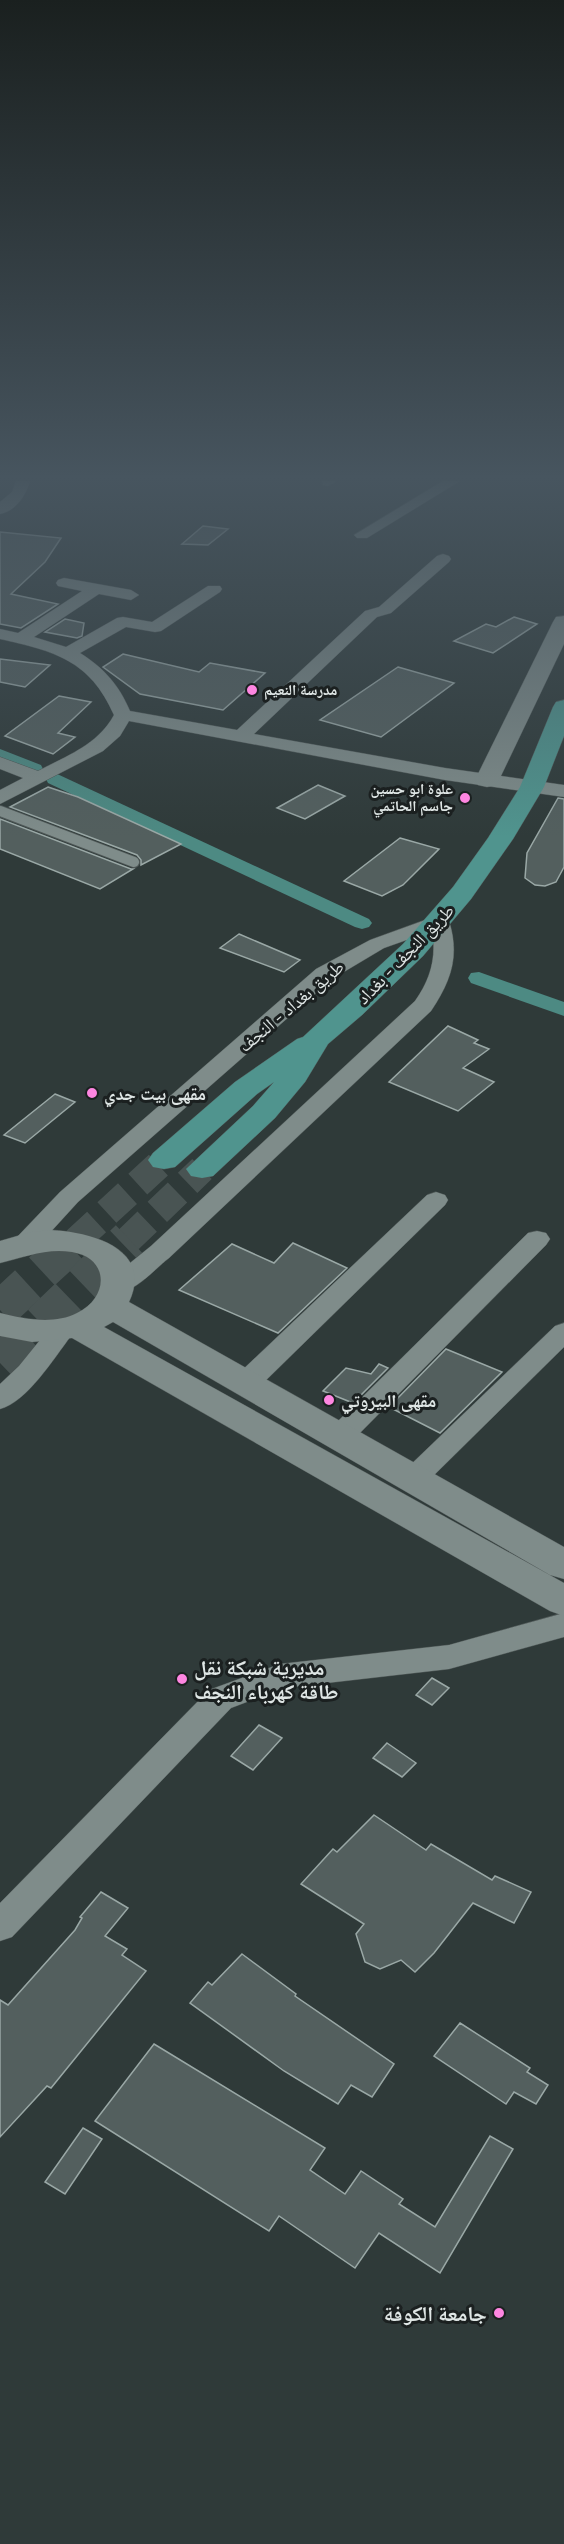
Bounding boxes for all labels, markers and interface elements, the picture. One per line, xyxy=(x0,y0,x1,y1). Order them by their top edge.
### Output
place label: مدرسة النعيم xyxy=(264,681,337,700)
marker: مدرسة النعيم xyxy=(245,683,259,697)
place label: علوة ابو حسين جاسم الحاتمي xyxy=(370,780,453,818)
marker: علوة ابو حسين جاسم الحاتمي xyxy=(458,791,472,805)
street label: طريق النجف - بغداد xyxy=(352,900,459,1009)
street label: طريق بغداد - النجف xyxy=(234,956,349,1057)
place label: مقهى بيت جدي xyxy=(104,1083,206,1108)
marker: مقهى بيت جدي xyxy=(85,1086,99,1100)
place label: مقهى البيروتي xyxy=(341,1390,436,1415)
marker: مقهى البيروتي xyxy=(322,1393,336,1407)
place label: مديرية شبكة نقل طاقة كهرباء النجف xyxy=(194,1655,339,1704)
marker: مديرية شبكة نقل طاقة كهرباء النجف xyxy=(175,1672,189,1686)
place label: جامعة الكوفة xyxy=(384,2301,487,2326)
marker: جامعة الكوفة xyxy=(492,2306,506,2320)

